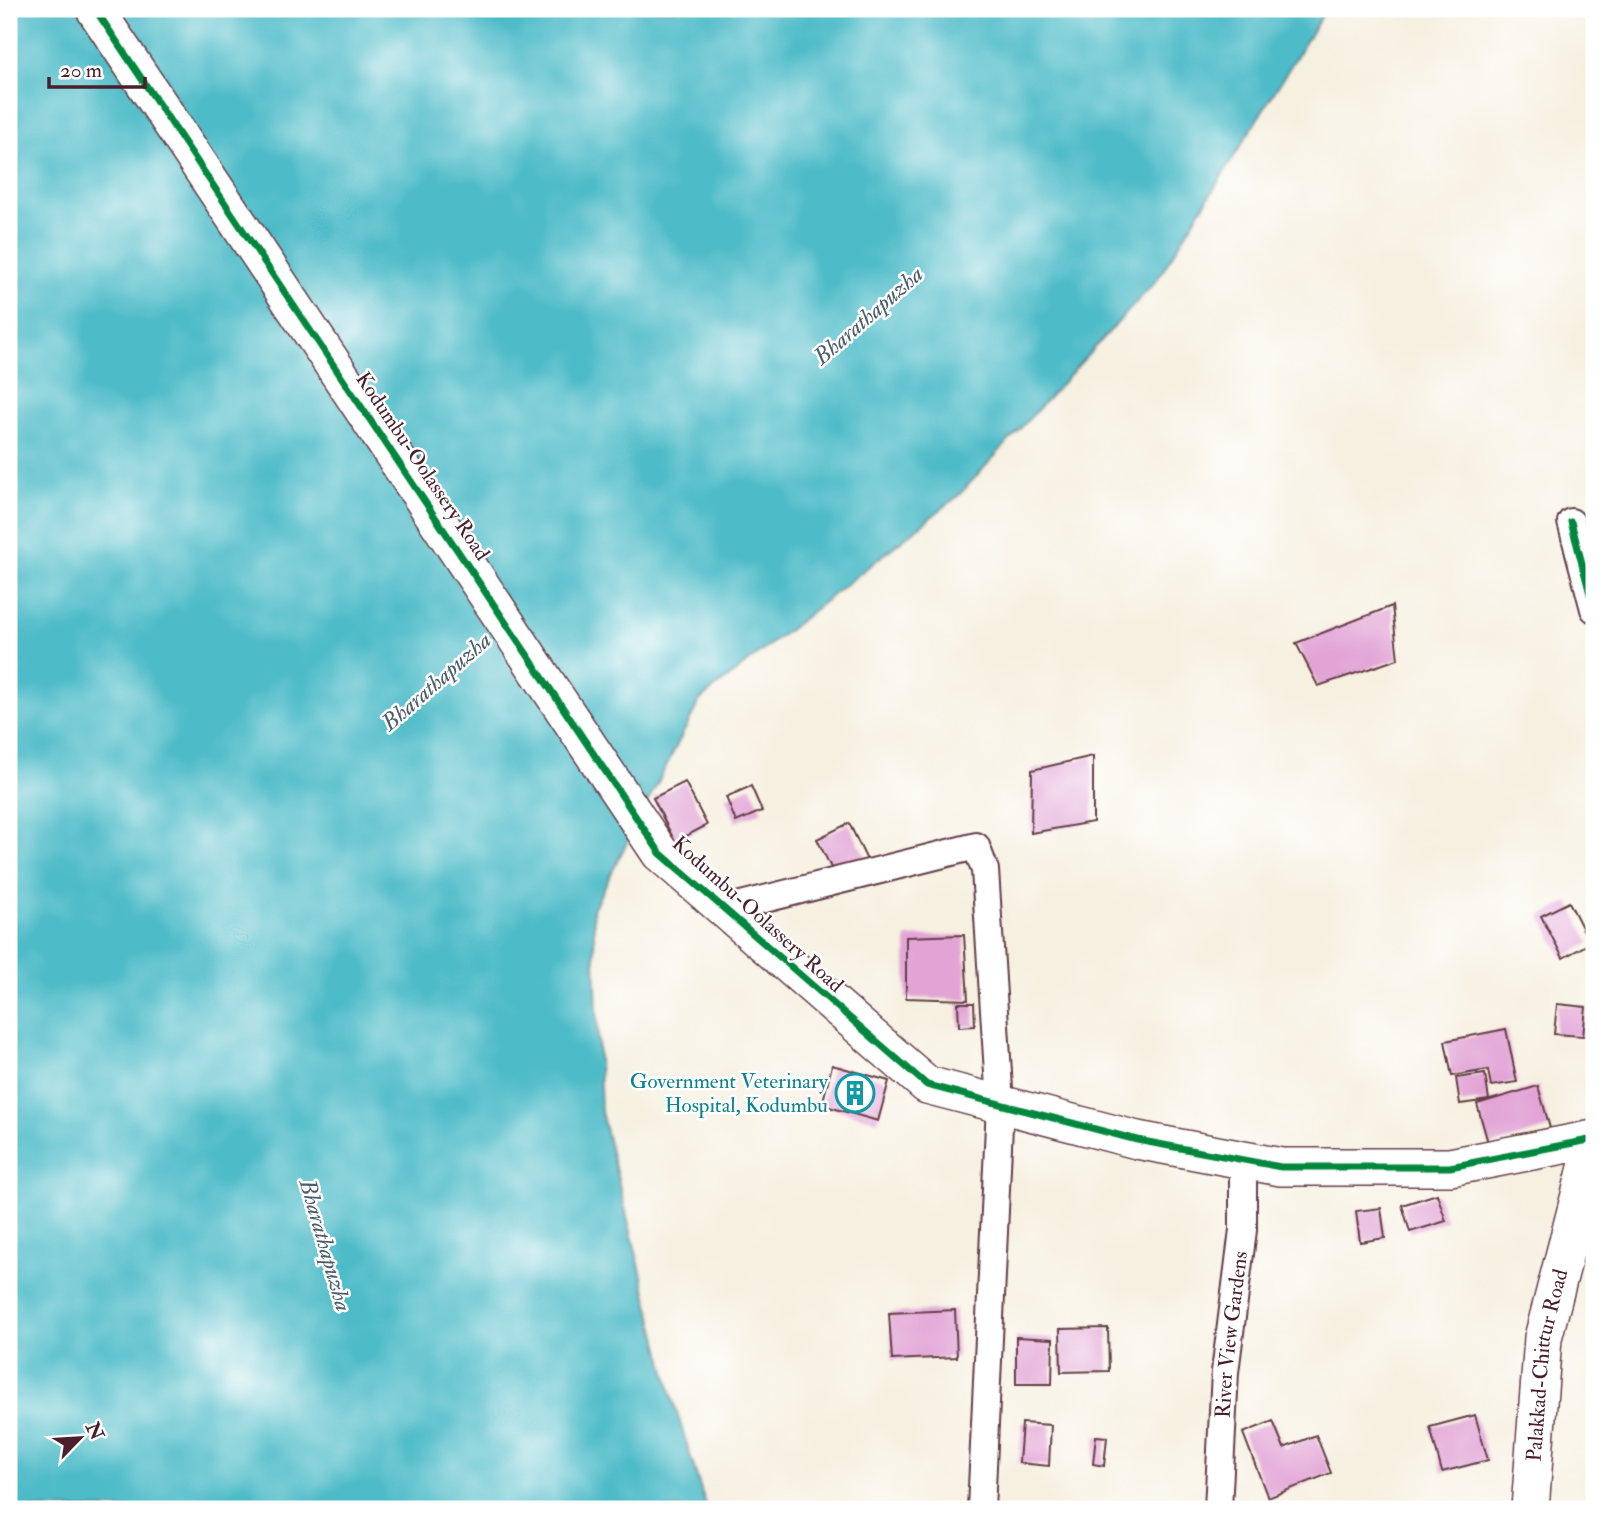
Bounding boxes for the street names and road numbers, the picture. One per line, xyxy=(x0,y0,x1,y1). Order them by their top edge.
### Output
street label: Kodumbu-Oolassery Road xyxy=(349,367,496,566)
street label: Kodumbu-Oolassery Road xyxy=(666,830,849,999)
street label: River View Gardens xyxy=(1210,1249,1254,1419)
street label: Palakkad-Chittur Road xyxy=(1521,1265,1574,1463)

